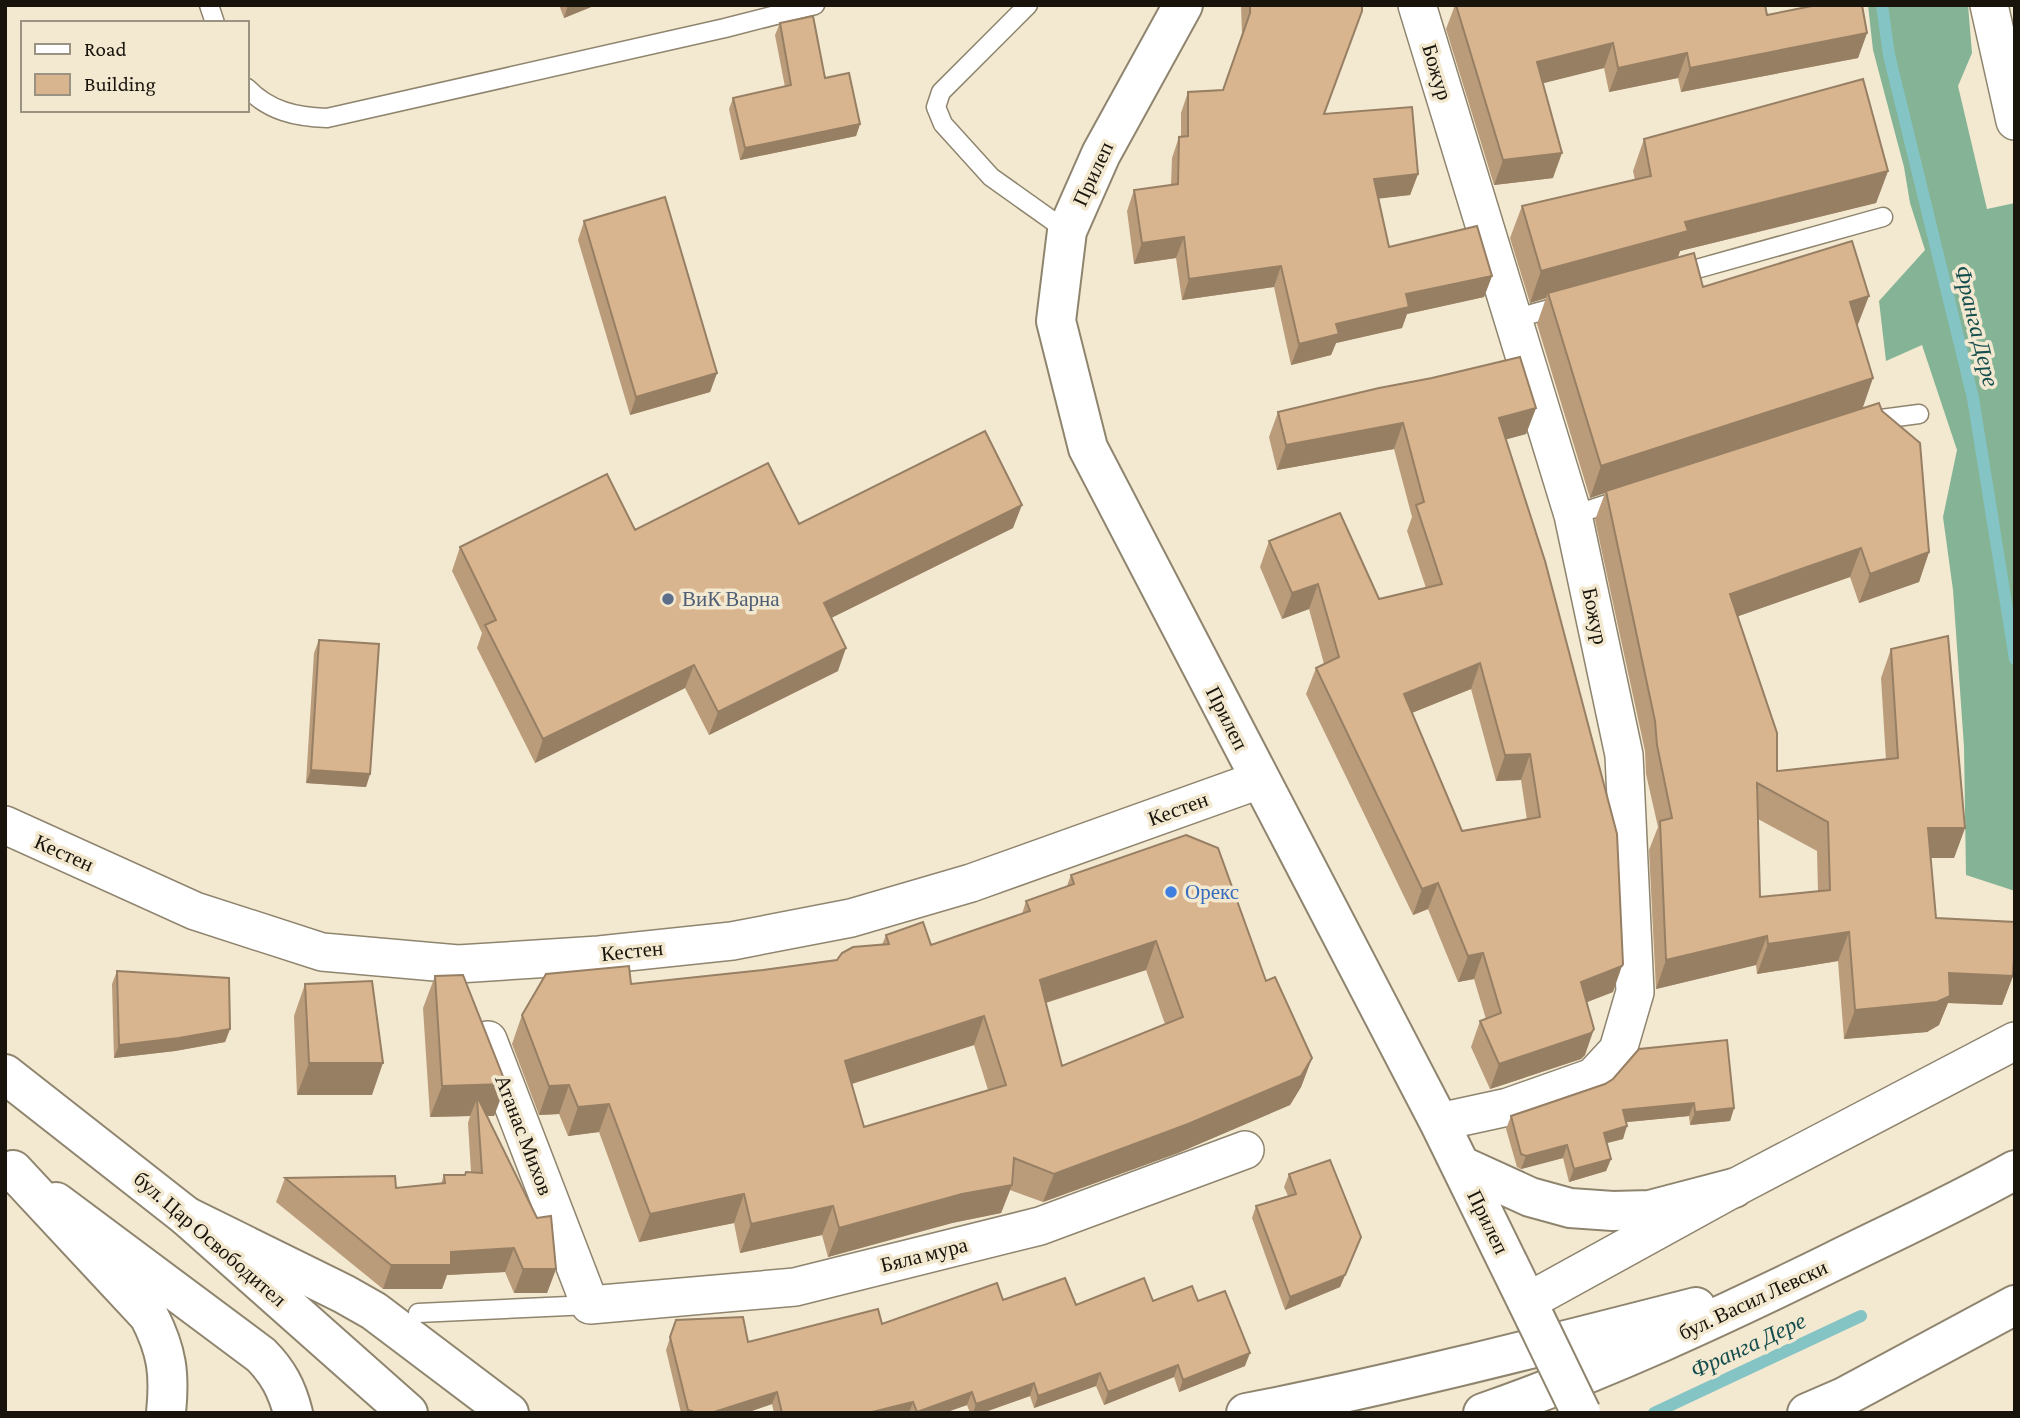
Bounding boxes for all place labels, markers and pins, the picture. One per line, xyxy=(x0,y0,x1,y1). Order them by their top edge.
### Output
place label: ВиК Варна xyxy=(682,587,780,611)
marker: ВиК Варна xyxy=(660,591,676,607)
place label: Орекс xyxy=(1185,880,1239,904)
marker: Орекс xyxy=(1163,884,1179,900)

